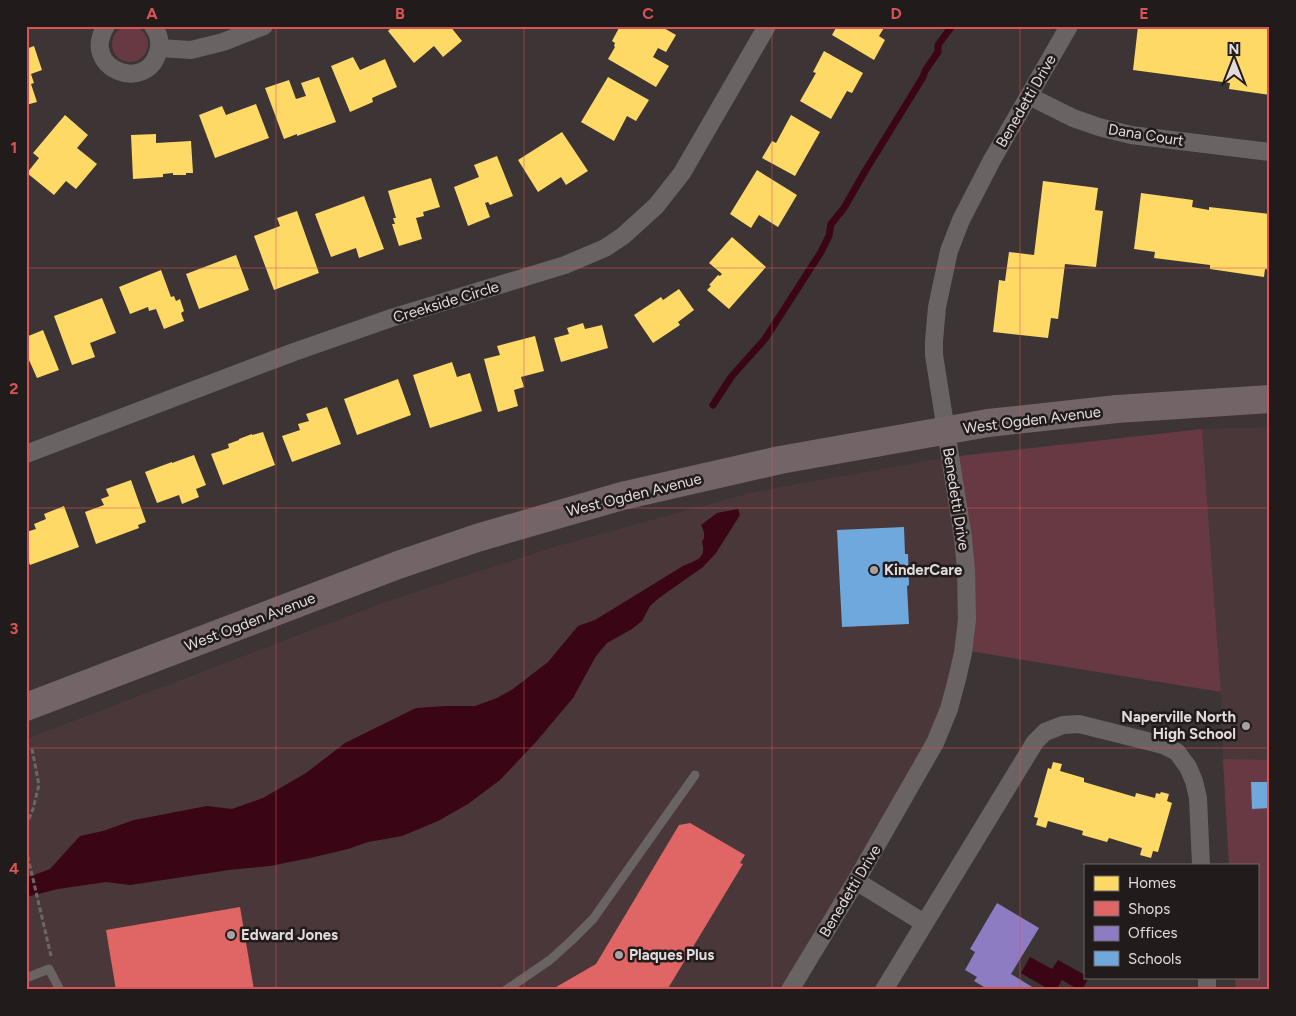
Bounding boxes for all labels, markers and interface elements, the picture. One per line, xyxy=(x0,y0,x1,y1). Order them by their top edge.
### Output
text: A xyxy=(146,4,158,23)
text: B xyxy=(395,4,405,23)
text: C xyxy=(642,4,654,23)
text: D xyxy=(890,4,902,23)
text: E xyxy=(1139,4,1149,23)
north arrow xyxy=(1208,38,1258,88)
text: N xyxy=(1229,41,1239,58)
street label: Benedetti Drive xyxy=(992,51,1060,151)
street label: Dana Court xyxy=(1107,120,1185,150)
text: 1 xyxy=(11,138,17,157)
street label: Creekside Circle xyxy=(391,277,501,327)
text: 2 xyxy=(9,379,19,398)
street label: West Ogden Avenue xyxy=(962,403,1102,437)
street label: Benedetti Drive xyxy=(939,446,973,552)
street label: West Ogden Avenue xyxy=(565,470,703,520)
place label: KinderCare xyxy=(884,561,963,579)
marker: KinderCare xyxy=(868,564,880,576)
street label: West Ogden Avenue xyxy=(182,589,318,655)
text: 3 xyxy=(10,619,19,638)
place label: Naperville North High School xyxy=(1121,708,1236,743)
marker: Naperville North High School xyxy=(1240,720,1252,732)
street label: Benedetti Drive xyxy=(815,842,885,940)
text: 4 xyxy=(9,859,19,878)
legend xyxy=(1084,864,1258,978)
text: Homes xyxy=(1128,874,1176,892)
text: Shops xyxy=(1128,900,1170,918)
text: Offices xyxy=(1128,924,1178,942)
place label: Edward Jones xyxy=(241,926,338,944)
marker: Edward Jones xyxy=(225,929,237,941)
place label: Plaques Plus xyxy=(629,946,714,964)
marker: Plaques Plus xyxy=(613,949,625,961)
text: Schools xyxy=(1128,950,1181,968)

